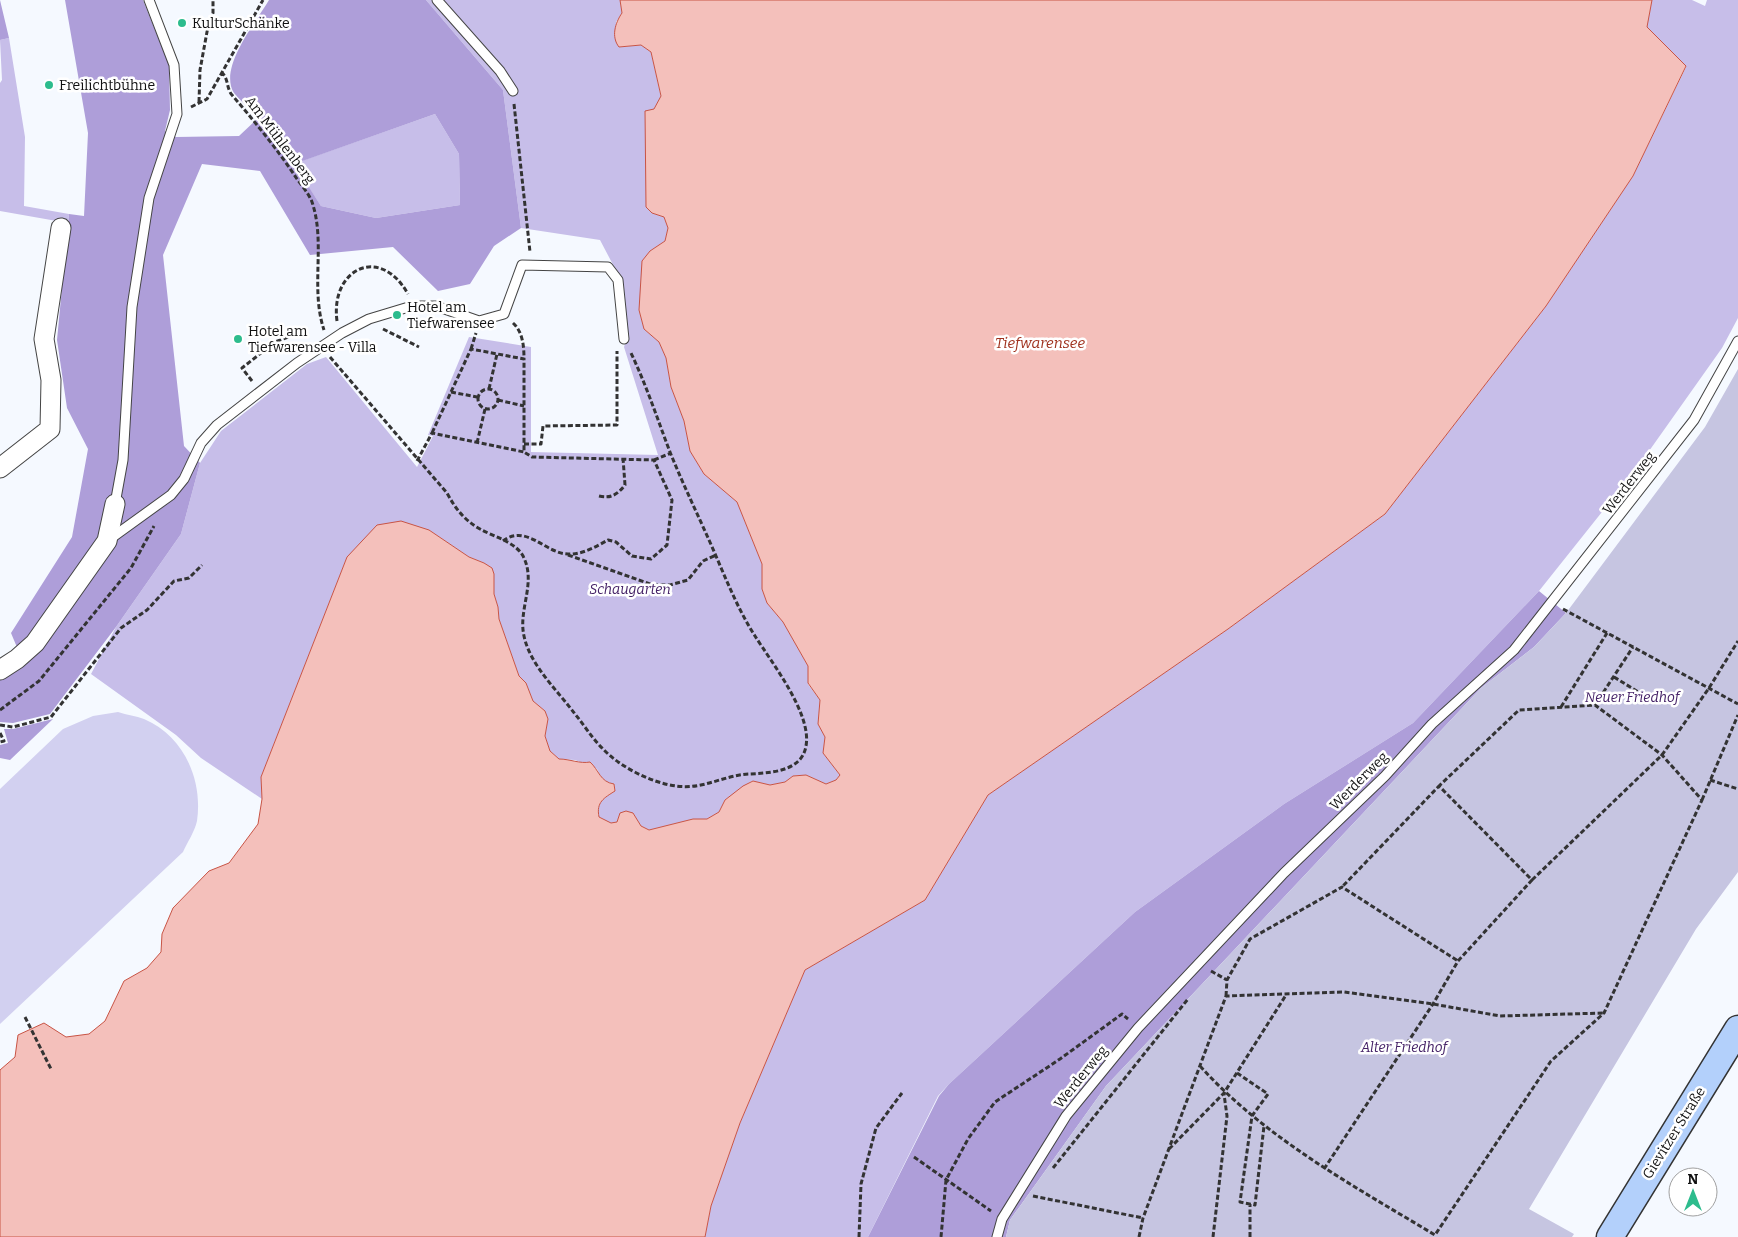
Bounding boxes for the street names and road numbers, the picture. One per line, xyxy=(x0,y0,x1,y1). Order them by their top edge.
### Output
street label: Am Mühlenberg xyxy=(241,93,319,187)
street label: Werderweg xyxy=(1599,448,1659,518)
street label: Werderweg xyxy=(1326,748,1392,814)
street label: Werderweg xyxy=(1051,1042,1111,1112)
street label: Gievitzer Straße xyxy=(1639,1084,1709,1182)

